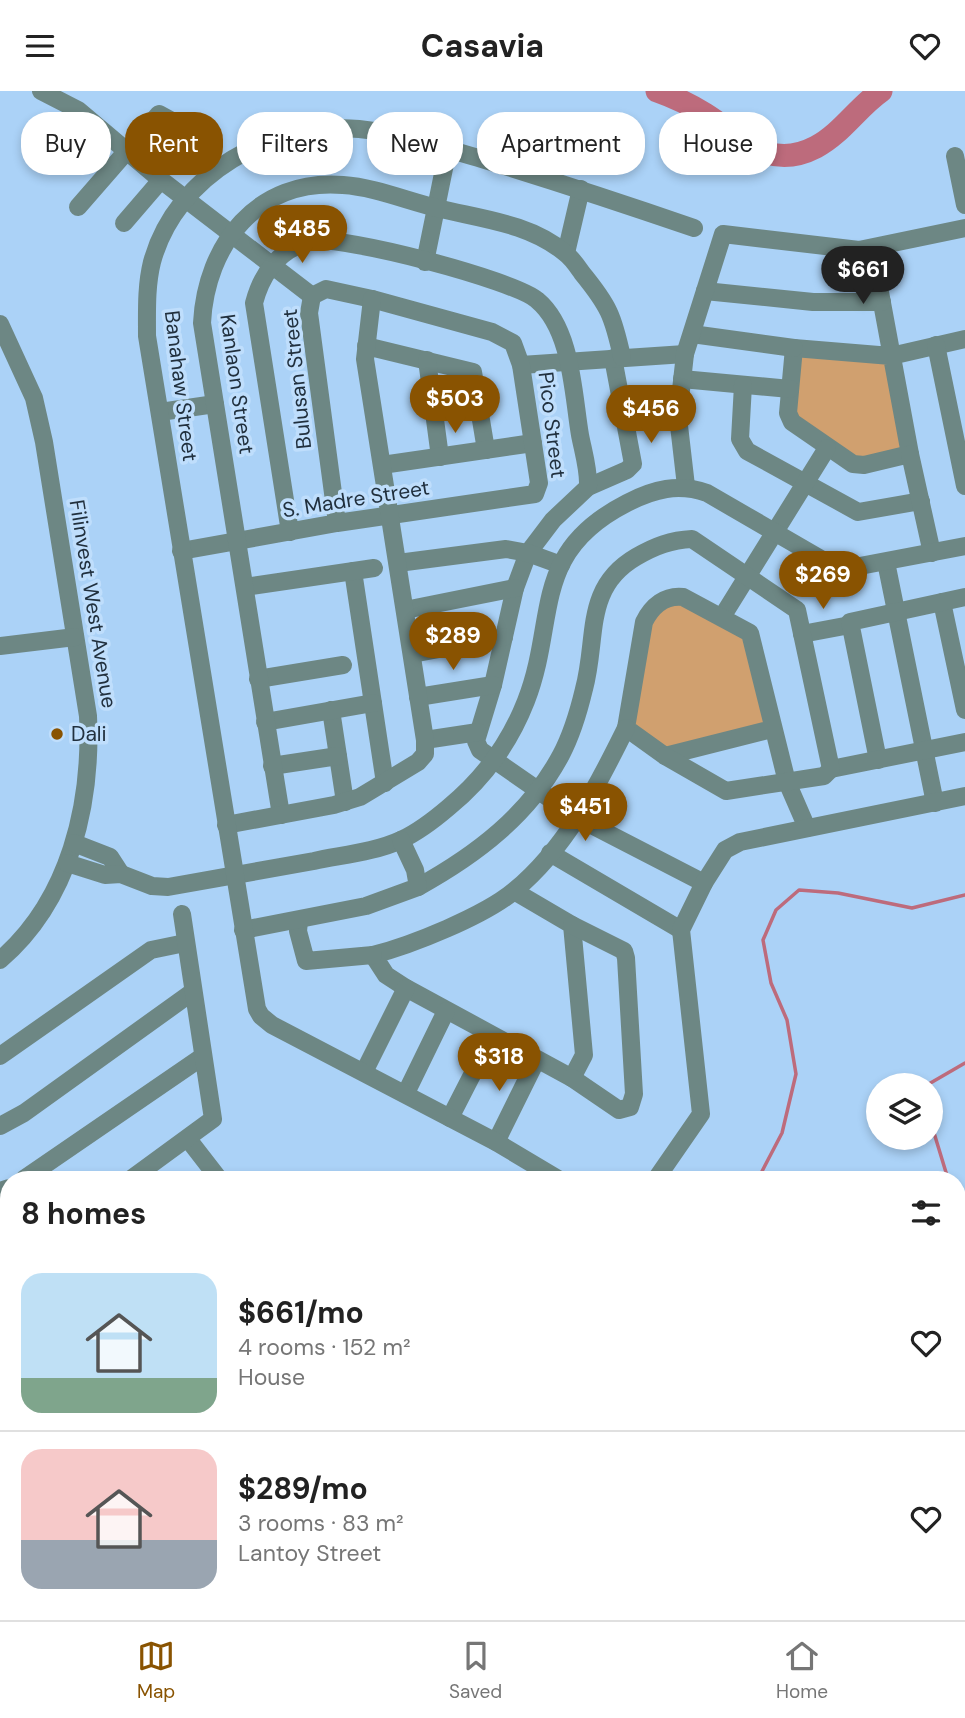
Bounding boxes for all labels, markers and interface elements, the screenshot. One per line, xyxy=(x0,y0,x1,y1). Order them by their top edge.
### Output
text: Casavia xyxy=(421,25,544,67)
icon: menu xyxy=(21,27,59,65)
icon: heart xyxy=(906,27,944,65)
chip: Buy xyxy=(21,112,111,175)
chip: Rent xyxy=(125,112,223,175)
chip: Filters xyxy=(237,112,353,175)
chip: New xyxy=(367,112,463,175)
chip: Apartment xyxy=(477,112,645,175)
chip: House xyxy=(659,112,777,175)
pin: $485 xyxy=(261,205,343,265)
text: $485 xyxy=(273,213,331,243)
pin: $661 xyxy=(822,247,904,306)
text: $661 xyxy=(837,254,889,284)
street label: Bulusan Street xyxy=(276,308,318,450)
street label: Banahaw Street xyxy=(158,309,204,463)
street label: Kanlaon Street xyxy=(213,312,261,456)
street label: Pico Street xyxy=(532,370,572,480)
pin: $503 xyxy=(414,375,496,435)
text: $503 xyxy=(426,383,484,413)
pin: $456 xyxy=(610,385,692,445)
text: $456 xyxy=(622,393,680,423)
street label: S. Madre Street xyxy=(280,474,432,524)
street label: Filinvest West Avenue xyxy=(63,498,123,710)
pin: $269 xyxy=(782,552,864,611)
text: $269 xyxy=(795,559,851,589)
pin: $289 xyxy=(412,613,494,672)
text: $289 xyxy=(425,620,481,650)
place label: Dali xyxy=(71,720,107,748)
marker: Dali xyxy=(49,726,65,742)
pin: $451 xyxy=(544,783,626,843)
text: $451 xyxy=(559,791,611,821)
pin: $318 xyxy=(458,1033,540,1093)
text: $318 xyxy=(474,1041,524,1071)
map controls xyxy=(866,1073,943,1150)
button: layers xyxy=(866,1073,943,1150)
text: 8 homes xyxy=(21,1194,146,1233)
icon: filters xyxy=(907,1194,945,1232)
text: $661/mo xyxy=(238,1293,364,1332)
icon: home xyxy=(77,1301,161,1385)
icon: heart xyxy=(907,1324,945,1362)
text: 4 rooms · 152 m² xyxy=(238,1332,411,1362)
text: House xyxy=(238,1362,305,1392)
text: $289/mo xyxy=(238,1469,368,1508)
icon: home xyxy=(77,1477,161,1561)
icon: heart xyxy=(907,1500,945,1538)
text: 3 rooms · 83 m² xyxy=(238,1508,404,1538)
text: Lantoy Street xyxy=(238,1538,381,1568)
tab: Map xyxy=(137,1637,175,1704)
tab: Saved xyxy=(449,1637,502,1704)
tab: Home xyxy=(776,1637,828,1704)

